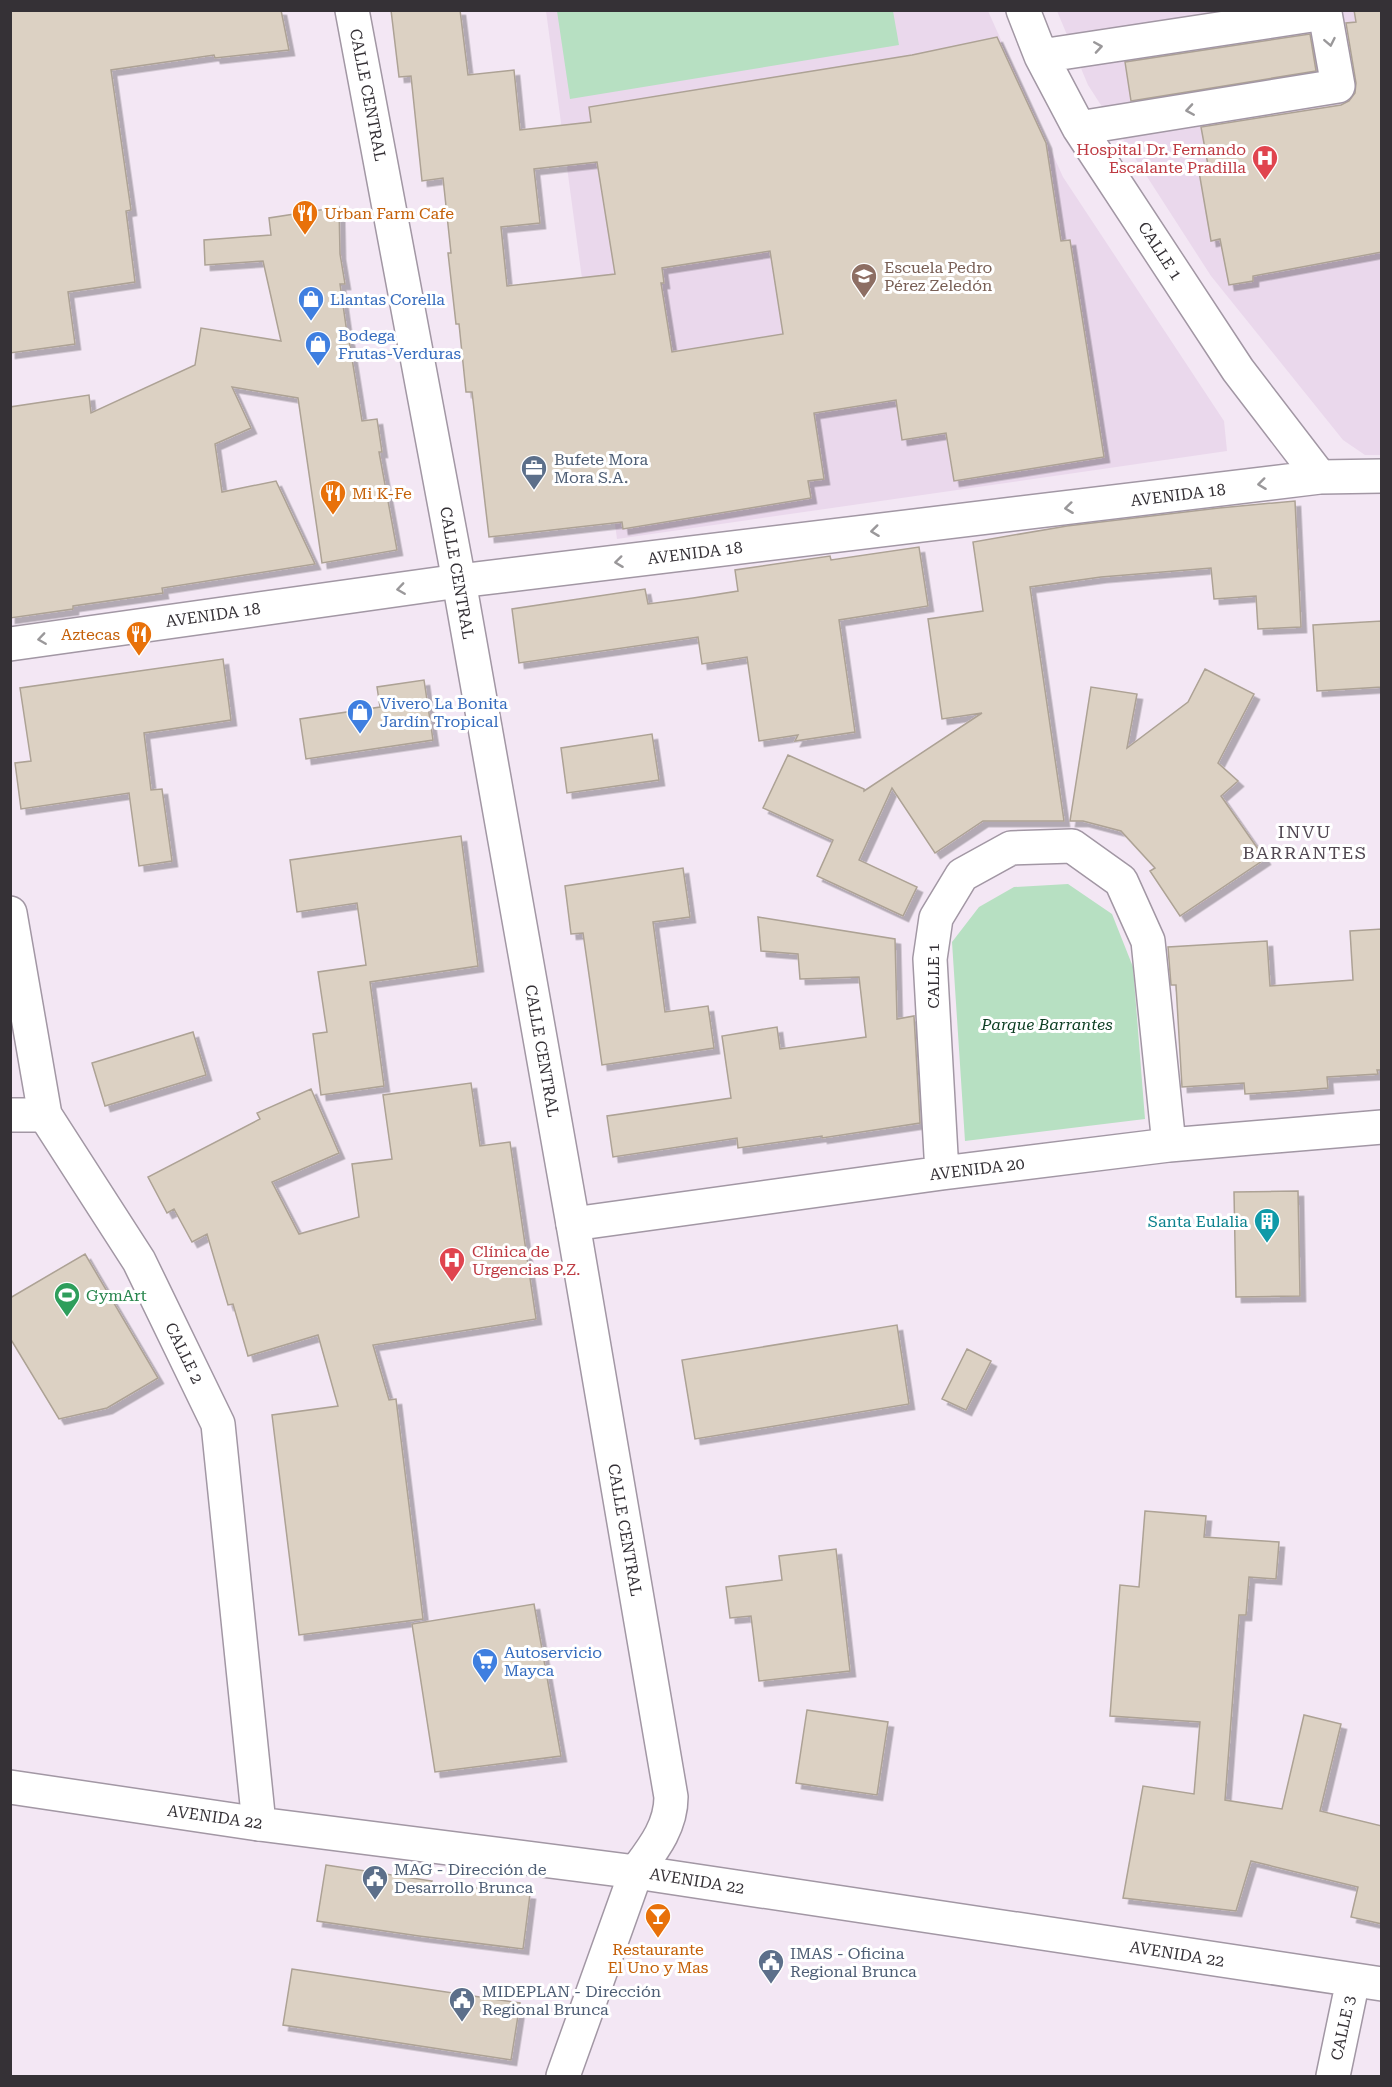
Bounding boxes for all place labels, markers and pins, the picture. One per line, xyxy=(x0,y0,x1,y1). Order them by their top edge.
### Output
place label: Hospital Dr. Fernando Escalante Pradilla xyxy=(1076,140,1246,177)
hospital icon: Hospital Dr. Fernando Escalante Pradilla xyxy=(1250,143,1280,181)
restaurant icon: Urban Farm Cafe xyxy=(290,198,320,236)
place label: Urban Farm Cafe xyxy=(324,204,454,223)
place label: Escuela Pedro Pérez Zeledón xyxy=(884,258,993,295)
school or university icon: Escuela Pedro Pérez Zeledón xyxy=(849,261,879,299)
shop icon: Llantas Corella xyxy=(296,284,326,322)
place label: Llantas Corella xyxy=(330,290,445,309)
place label: Bodega Frutas-Verduras xyxy=(338,326,461,363)
shop icon: Bodega Frutas-Verduras xyxy=(303,329,333,367)
place label: Bufete Mora Mora S.A. xyxy=(554,450,648,487)
office icon: Bufete Mora Mora S.A. xyxy=(519,453,549,491)
restaurant icon: Mi K-Fe xyxy=(318,478,348,516)
place label: Mi K-Fe xyxy=(352,484,412,503)
restaurant icon: Aztecas xyxy=(124,619,154,657)
place label: Aztecas xyxy=(61,625,120,644)
place label: Vivero La Bonita Jardín Tropical xyxy=(380,694,508,731)
shop icon: Vivero La Bonita Jardín Tropical xyxy=(345,697,375,735)
building icon: Santa Eulalia xyxy=(1252,1206,1282,1244)
place label: Santa Eulalia xyxy=(1148,1212,1248,1231)
place label: Clínica de Urgencias P.Z. xyxy=(472,1242,580,1279)
hospital icon: Clínica de Urgencias P.Z. xyxy=(437,1245,467,1283)
sports icon: GymArt xyxy=(52,1280,82,1318)
place label: GymArt xyxy=(86,1286,147,1305)
place label: Autoservicio Mayca xyxy=(504,1643,602,1680)
supermarket icon: Autoservicio Mayca xyxy=(470,1646,500,1684)
place label: MAG - Dirección de Desarrollo Brunca xyxy=(394,1860,547,1897)
public building icon: MAG - Dirección de Desarrollo Brunca xyxy=(360,1863,390,1901)
bar icon: Restaurante El Uno y Mas xyxy=(643,1901,673,1939)
place label: Restaurante El Uno y Mas xyxy=(608,1940,709,1977)
place label: IMAS - Oficina Regional Brunca xyxy=(790,1944,917,1981)
public building icon: IMAS - Oficina Regional Brunca xyxy=(756,1947,786,1985)
place label: MIDEPLAN - Dirección Regional Brunca xyxy=(482,1982,661,2019)
public building icon: MIDEPLAN - Dirección Regional Brunca xyxy=(447,1985,477,2023)

